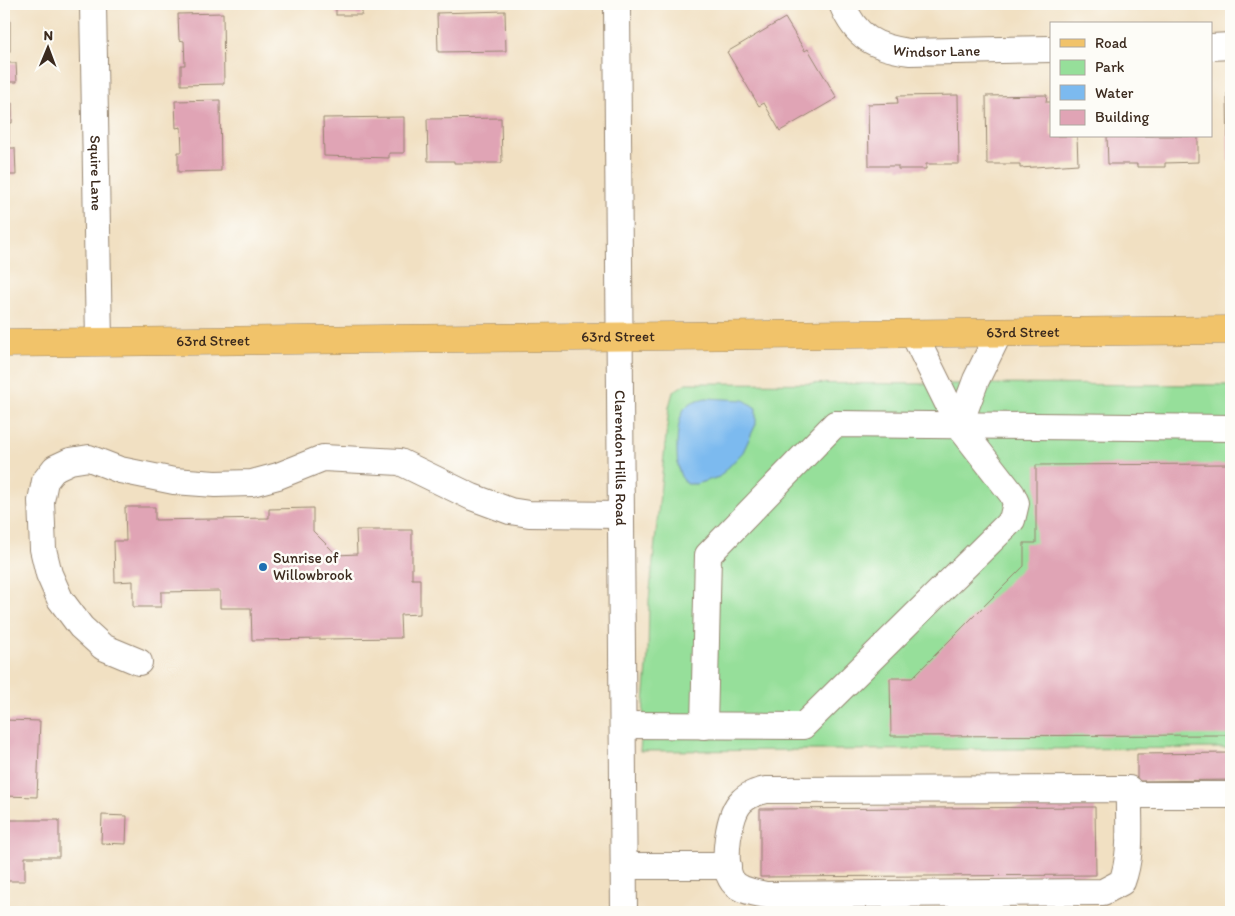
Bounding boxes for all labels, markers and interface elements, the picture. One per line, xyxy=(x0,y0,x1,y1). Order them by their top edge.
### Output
north arrow xyxy=(22,22,72,72)
legend xyxy=(1050,22,1212,138)
text: N xyxy=(43,27,53,44)
text: Road xyxy=(1095,34,1128,52)
street label: Windsor Lane xyxy=(891,40,980,61)
text: Park xyxy=(1095,58,1125,76)
text: Water xyxy=(1095,84,1134,102)
text: Building xyxy=(1095,108,1149,126)
street label: Squire Lane xyxy=(86,135,106,211)
street label: 63rd Street xyxy=(986,323,1060,342)
street label: 63rd Street xyxy=(581,327,655,346)
street label: 63rd Street xyxy=(176,331,250,350)
street label: Clarendon Hills Road xyxy=(611,390,630,526)
place label: Sunrise of Willowbrook xyxy=(273,549,353,584)
marker: Sunrise of Willowbrook xyxy=(257,561,269,573)

